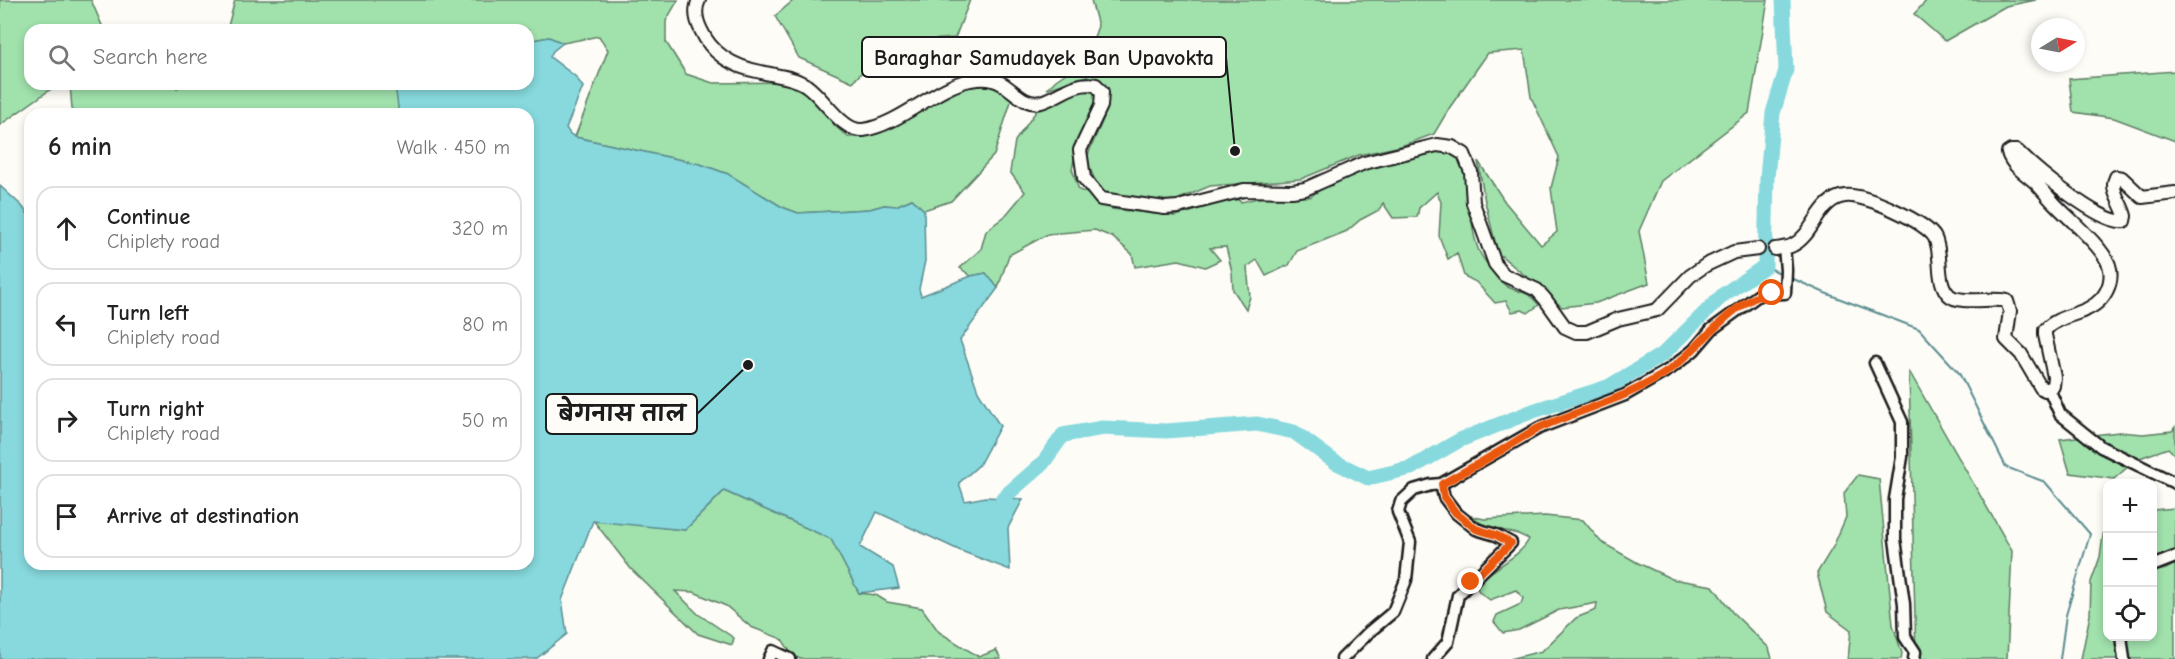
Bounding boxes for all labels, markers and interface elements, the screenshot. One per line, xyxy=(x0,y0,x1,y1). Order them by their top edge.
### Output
north arrow xyxy=(2031,18,2085,72)
search box xyxy=(24,24,534,90)
callout: Baraghar Samudayek Ban Upavokta xyxy=(862,37,1226,77)
icon: search xyxy=(45,41,78,74)
text: Search here xyxy=(93,44,208,70)
text: Baraghar Samudayek Ban Upavokta xyxy=(874,45,1214,71)
text: 6 min xyxy=(48,132,112,162)
text: Walk · 450 m xyxy=(397,136,510,159)
text: Continue xyxy=(107,204,190,230)
icon: ahead xyxy=(50,212,83,245)
text: 320 m xyxy=(452,217,508,240)
text: Chiplety road xyxy=(107,230,220,253)
route start xyxy=(1758,279,1784,305)
text: Turn left xyxy=(107,300,189,326)
icon: left xyxy=(50,308,83,341)
text: 80 m xyxy=(462,313,508,336)
text: Chiplety road xyxy=(107,326,220,349)
callout: बेगनास ताल xyxy=(546,394,697,434)
text: बेगनास ताल xyxy=(556,395,688,427)
text: Turn right xyxy=(107,396,204,422)
icon: right xyxy=(50,404,83,437)
text: 50 m xyxy=(462,409,508,432)
text: Chiplety road xyxy=(107,422,220,445)
map controls xyxy=(2103,479,2157,641)
button: + xyxy=(2103,479,2157,533)
icon: arrive xyxy=(50,500,83,533)
text: Arrive at destination xyxy=(107,503,299,529)
button: − xyxy=(2103,533,2157,587)
route end xyxy=(1457,568,1483,594)
button: locate xyxy=(2103,587,2157,641)

